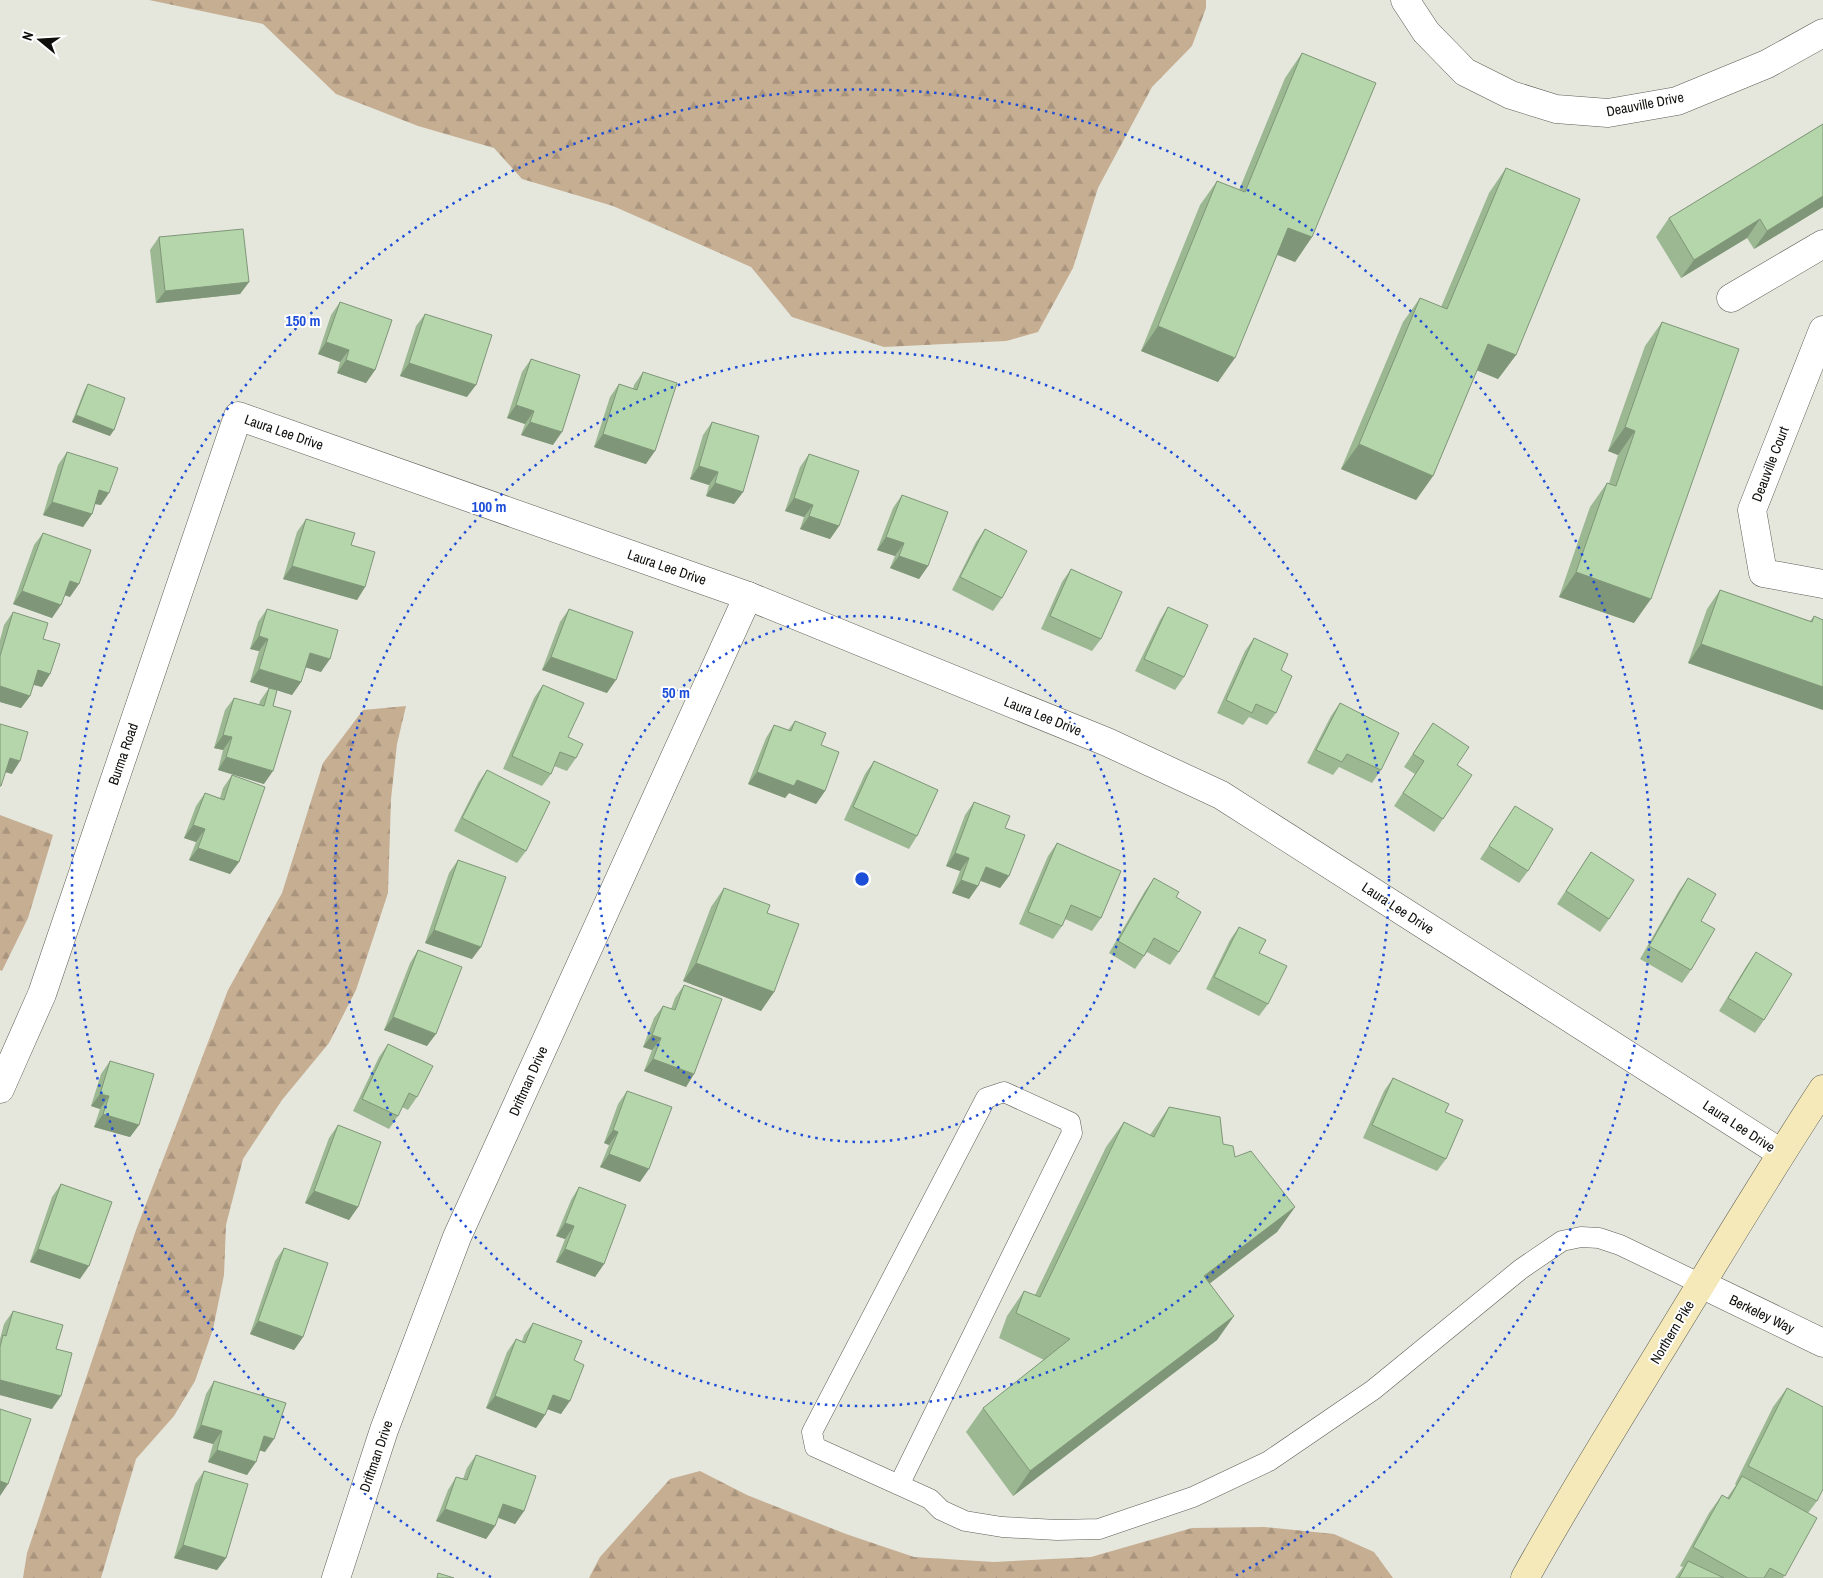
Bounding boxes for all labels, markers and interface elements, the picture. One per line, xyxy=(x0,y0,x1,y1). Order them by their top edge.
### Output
north arrow xyxy=(15,15,65,65)
text: N xyxy=(18,29,37,43)
street label: Deauville Drive xyxy=(1605,88,1685,120)
text: 150 m xyxy=(286,310,320,331)
street label: Laura Lee Drive xyxy=(242,410,326,454)
street label: Deauville Court xyxy=(1747,424,1793,504)
text: 100 m xyxy=(472,496,506,517)
street label: Laura Lee Drive xyxy=(625,545,709,589)
text: 50 m xyxy=(662,682,690,703)
street label: Laura Lee Drive xyxy=(1001,692,1085,740)
street label: Burma Road xyxy=(104,721,142,787)
centre of rings xyxy=(853,870,871,888)
street label: Laura Lee Drive xyxy=(1359,878,1437,938)
street label: Driftman Drive xyxy=(505,1043,551,1119)
street label: Laura Lee Drive xyxy=(1700,1096,1778,1156)
street label: Berkeley Way xyxy=(1726,1290,1798,1338)
street label: Northern Pike xyxy=(1646,1297,1698,1367)
street label: Driftman Drive xyxy=(355,1418,397,1494)

